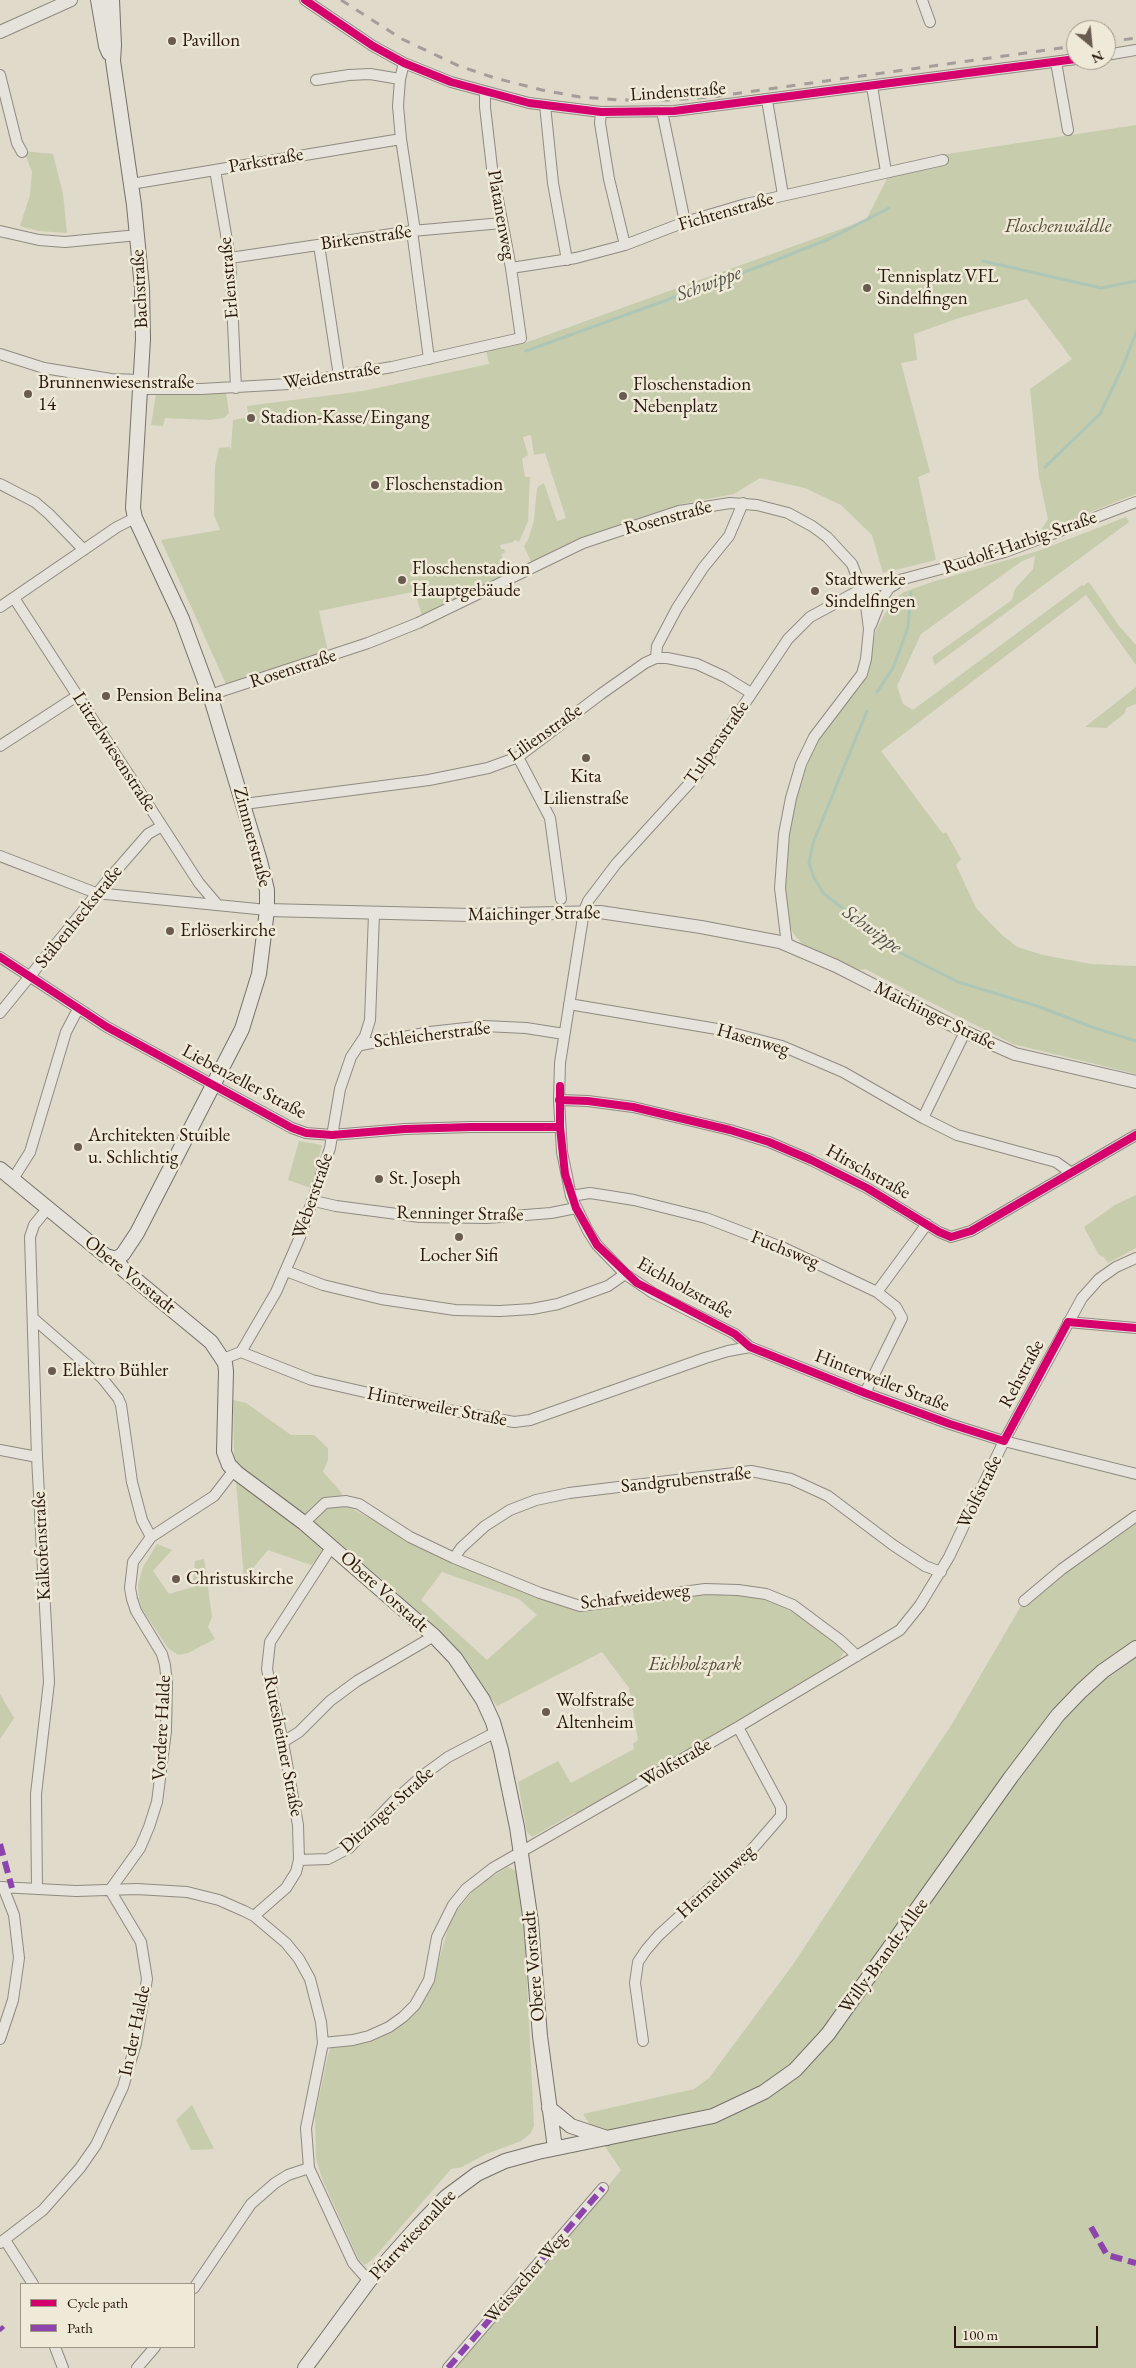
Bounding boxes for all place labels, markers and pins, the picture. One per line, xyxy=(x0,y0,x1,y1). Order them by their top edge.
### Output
place label: Pavillon xyxy=(182,30,240,52)
marker: Pavillon xyxy=(166,35,178,47)
place label: Tennisplatz VFL Sindelfingen xyxy=(877,266,998,310)
marker: Tennisplatz VFL Sindelfingen xyxy=(861,282,873,294)
place label: Brunnenwiesenstraße 14 xyxy=(38,372,194,416)
place label: Floschenstadion Nebenplatz xyxy=(633,374,751,418)
marker: Brunnenwiesenstraße 14 xyxy=(22,388,34,400)
marker: Floschenstadion Nebenplatz xyxy=(617,390,629,402)
place label: Stadion-Kasse/Eingang xyxy=(261,407,430,429)
marker: Stadion-Kasse/Eingang xyxy=(245,412,257,424)
place label: Floschenstadion xyxy=(385,474,503,496)
marker: Floschenstadion xyxy=(369,479,381,491)
place label: Floschenstadion Hauptgebäude xyxy=(412,558,530,602)
place label: Stadtwerke Sindelfingen xyxy=(825,569,916,613)
marker: Floschenstadion Hauptgebäude xyxy=(396,574,408,586)
marker: Stadtwerke Sindelfingen xyxy=(809,585,821,597)
place label: Pension Belina xyxy=(116,685,222,707)
marker: Pension Belina xyxy=(100,690,112,702)
marker: Kita Lilienstraße xyxy=(580,752,592,764)
place label: Kita Lilienstraße xyxy=(543,766,629,810)
place label: Erlöserkirche xyxy=(180,920,276,942)
marker: Erlöserkirche xyxy=(164,925,176,937)
place label: Architekten Stuible u. Schlichtig xyxy=(88,1125,230,1169)
marker: Architekten Stuible u. Schlichtig xyxy=(72,1141,84,1153)
place label: St. Joseph xyxy=(389,1168,461,1190)
marker: St. Joseph xyxy=(373,1173,385,1185)
marker: Locher Sifi xyxy=(453,1231,465,1243)
place label: Locher Sifi xyxy=(420,1245,498,1267)
place label: Elektro Bühler xyxy=(62,1360,168,1382)
marker: Elektro Bühler xyxy=(46,1365,58,1377)
place label: Christuskirche xyxy=(186,1568,293,1590)
marker: Christuskirche xyxy=(170,1573,182,1585)
place label: Wolfstraße Altenheim xyxy=(556,1690,634,1734)
marker: Wolfstraße Altenheim xyxy=(540,1706,552,1718)

